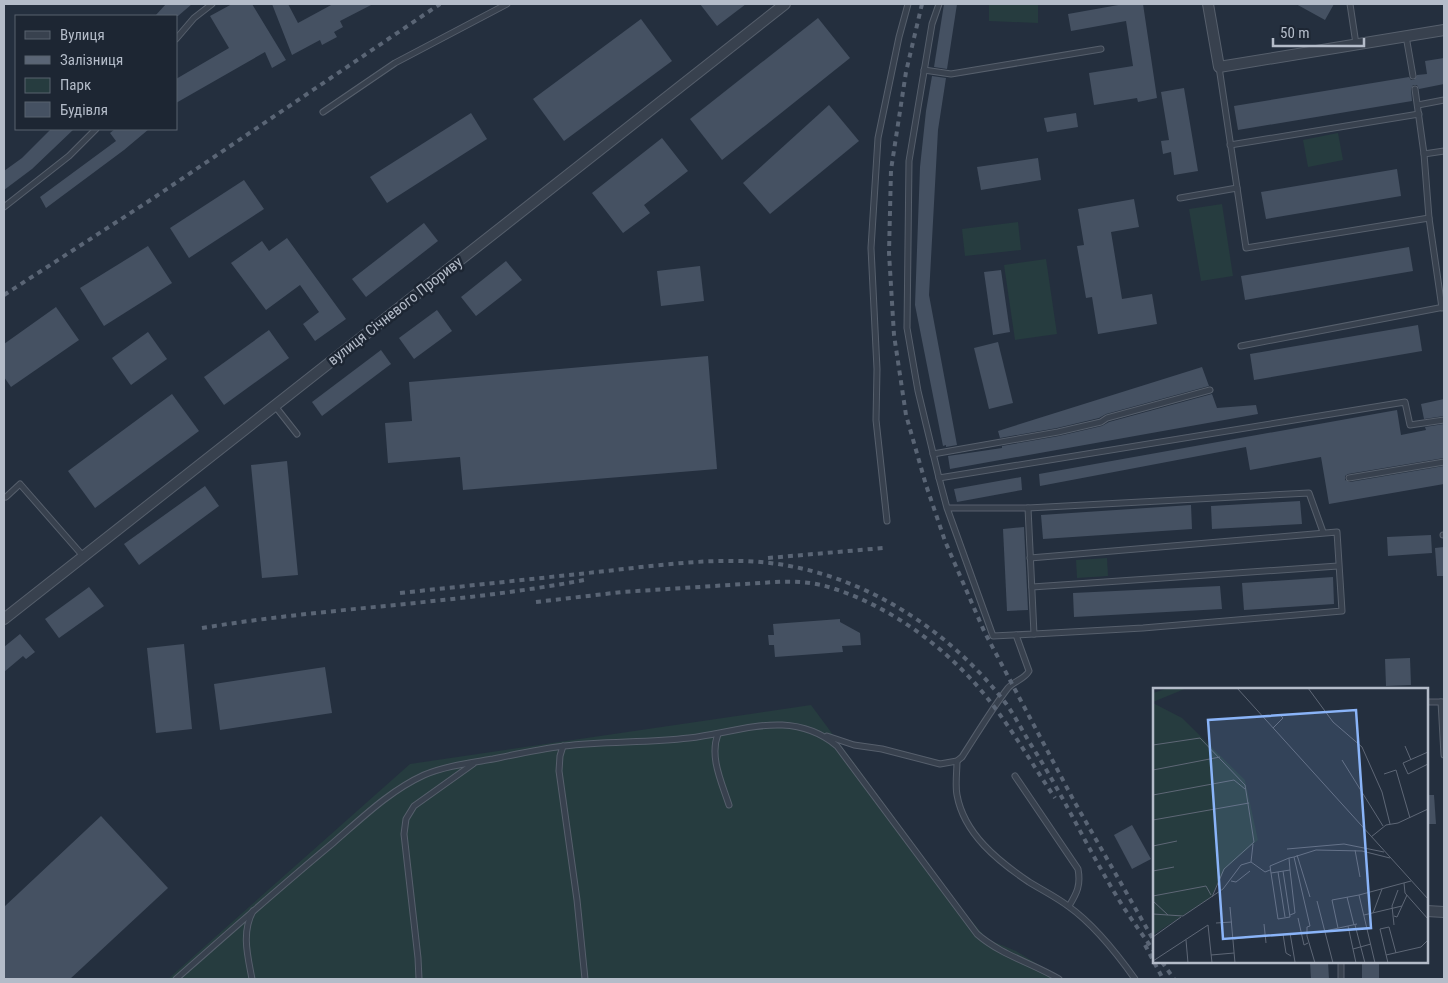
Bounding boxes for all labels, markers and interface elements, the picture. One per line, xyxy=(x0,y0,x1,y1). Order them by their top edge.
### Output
legend xyxy=(15,15,178,130)
scale bar xyxy=(1273,15,1364,47)
text: 50 m xyxy=(1280,24,1310,42)
text: Вулиця xyxy=(60,26,105,44)
text: Залізниця xyxy=(60,51,123,69)
text: Парк xyxy=(60,76,91,94)
text: Будівля xyxy=(60,101,108,119)
street label: вулиця Січневого Прориву xyxy=(324,253,466,369)
inset map xyxy=(1153,688,1428,963)

